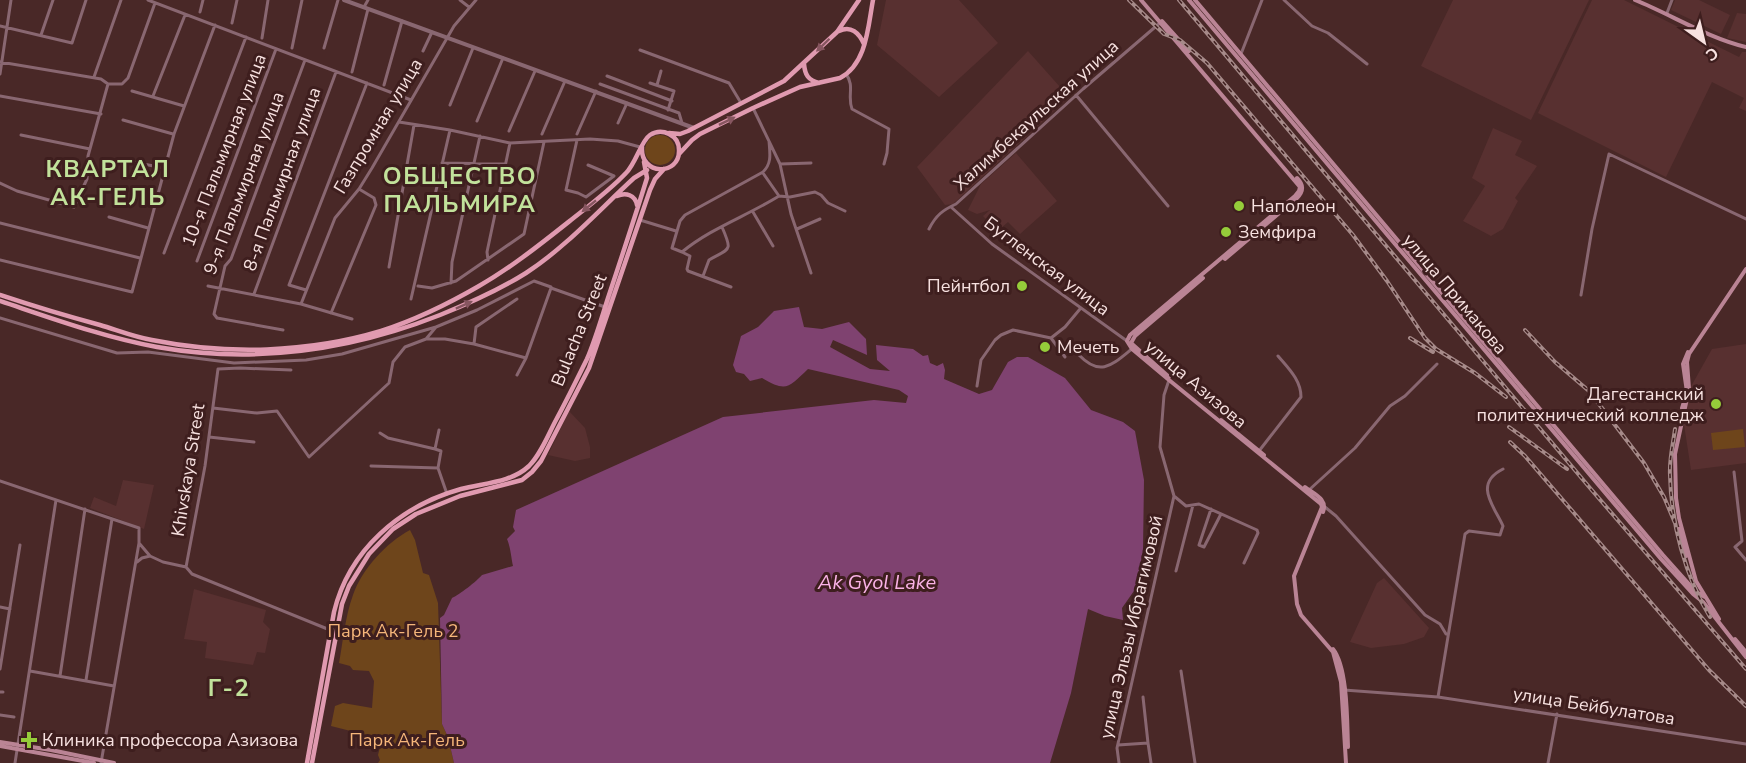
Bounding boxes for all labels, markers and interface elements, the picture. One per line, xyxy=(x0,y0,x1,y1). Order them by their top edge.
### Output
north arrow xyxy=(1674,12,1734,72)
street label: Халимбекаульская улица xyxy=(948,34,1124,196)
one-way arrow xyxy=(817,38,831,52)
text: С xyxy=(1701,41,1722,66)
street label: 10-я Пальмирная улица xyxy=(176,50,272,250)
street label: Газпромная улица xyxy=(328,54,428,198)
street label: 8-я Пальмирная улица xyxy=(238,84,326,274)
street label: 9-я Пальмирная улица xyxy=(198,88,290,278)
one-way arrow xyxy=(718,116,735,125)
district label: КВАРТАЛ АК-ГЕЛЬ xyxy=(46,153,170,213)
district label: ОБЩЕСТВО ПАЛЬМИРА xyxy=(383,160,537,220)
place label: Наполеон xyxy=(1251,194,1336,218)
one-way arrow xyxy=(581,199,597,212)
marker: Наполеон xyxy=(1232,199,1246,213)
street label: Бугленская улица xyxy=(979,211,1115,321)
place label: Земфира xyxy=(1238,220,1316,244)
marker: Земфира xyxy=(1219,225,1233,239)
street label: улица Примакова xyxy=(1397,229,1513,359)
street label: Bulacha Street xyxy=(546,270,613,390)
place label: Пейнтбол xyxy=(927,274,1010,298)
marker: Пейнтбол xyxy=(1015,279,1029,293)
one-way arrow xyxy=(455,300,473,310)
street label: улица Азизова xyxy=(1140,334,1252,434)
place label: Мечеть xyxy=(1057,335,1120,359)
marker: Мечеть xyxy=(1038,340,1052,354)
place label: Дагестанский политехнический колледж xyxy=(1476,382,1705,427)
marker: Дагестанский политехнический колледж xyxy=(1709,397,1723,411)
street label: Khivskaya Street xyxy=(166,401,210,538)
street label: улица Эльзы Ибрагимовой xyxy=(1094,513,1168,741)
water label: Ak Gyol Lake xyxy=(817,569,937,596)
park label: Парк Ак-Гель 2 xyxy=(327,619,459,643)
district label: Г-2 xyxy=(208,672,250,704)
street label: улица Бейбулатова xyxy=(1511,681,1677,731)
place label: Клиника профессора Азизова xyxy=(42,728,298,752)
park label: Парк Ак-Гель xyxy=(349,728,465,752)
marker: Клиника профессора Азизова xyxy=(20,731,38,749)

